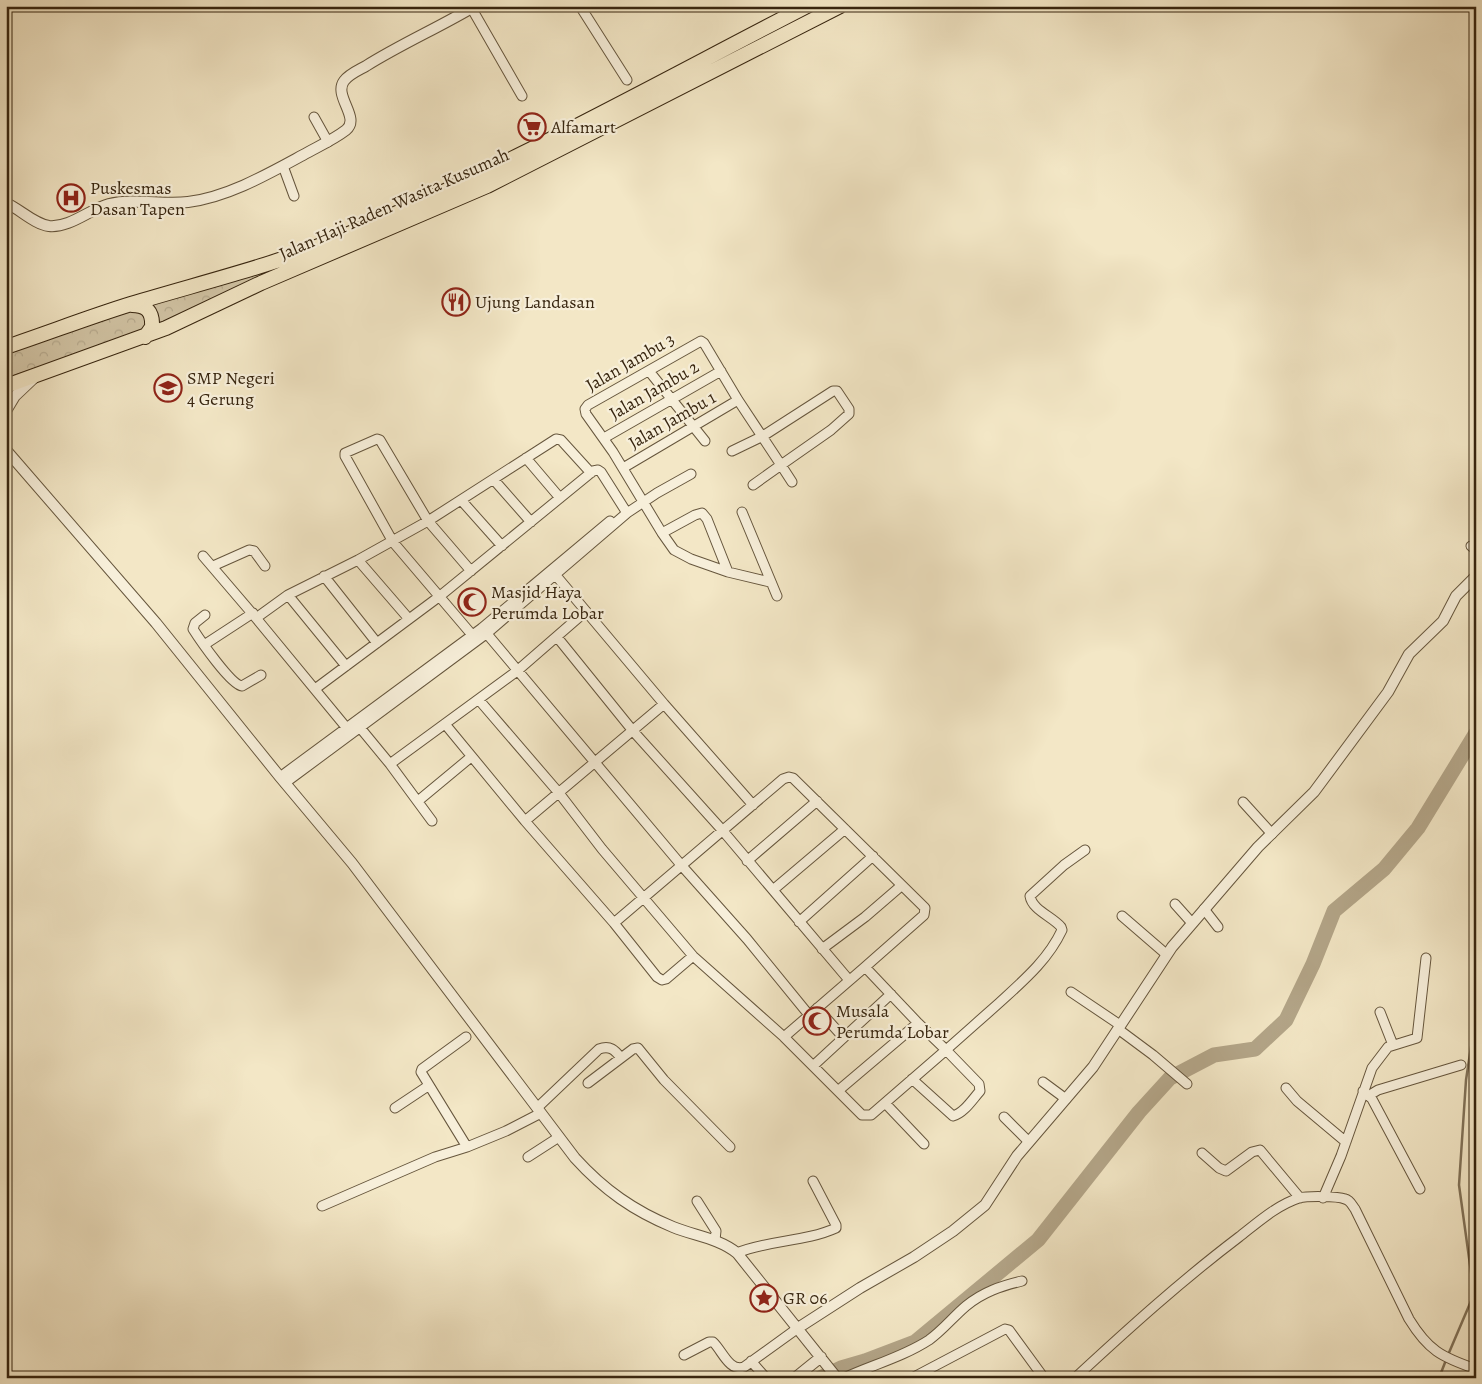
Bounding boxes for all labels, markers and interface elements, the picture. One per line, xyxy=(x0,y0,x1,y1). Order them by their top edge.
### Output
supermarket icon: Alfamart xyxy=(517,112,547,142)
place label: Alfamart xyxy=(550,115,616,139)
street label: Jalan Haji Raden Wasita Kusumah xyxy=(275,142,513,266)
place label: Puskesmas Dasan Tapen xyxy=(90,176,185,221)
hospital icon: Puskesmas Dasan Tapen xyxy=(56,183,86,213)
restaurant icon: Ujung Landasan xyxy=(441,287,471,317)
place label: Ujung Landasan xyxy=(475,290,595,314)
street label: Jalan Jambu 3 xyxy=(581,327,679,397)
street label: Jalan Jambu 2 xyxy=(605,354,704,425)
place label: SMP Negeri 4 Gerung xyxy=(187,366,275,411)
school or university icon: SMP Negeri 4 Gerung xyxy=(153,373,183,403)
street label: Jalan Jambu 1 xyxy=(624,385,720,455)
place label: Masjid Haya Perumda Lobar xyxy=(491,580,604,625)
mosque icon: Masjid Haya Perumda Lobar xyxy=(457,587,487,617)
place label: Musala Perumda Lobar xyxy=(836,999,949,1044)
mosque icon: Musala Perumda Lobar xyxy=(802,1006,832,1036)
place icon: GR 06 xyxy=(749,1283,779,1313)
place label: GR 06 xyxy=(783,1286,827,1310)

